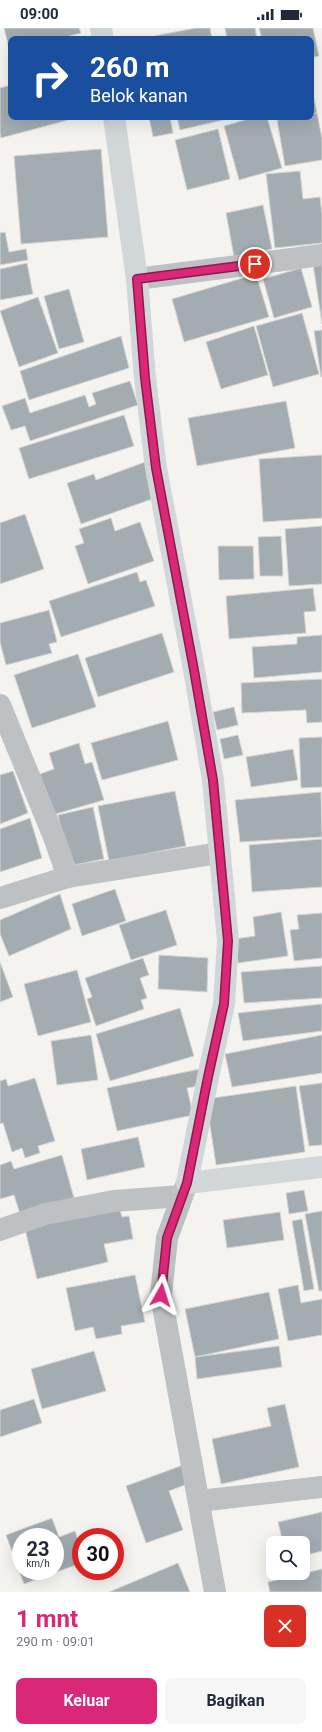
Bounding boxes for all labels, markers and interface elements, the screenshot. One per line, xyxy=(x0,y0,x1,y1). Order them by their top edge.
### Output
text: 09:00 xyxy=(20,5,59,23)
text: 260 m xyxy=(90,51,169,84)
icon: right xyxy=(24,52,76,104)
text: Belok kanan xyxy=(90,85,188,106)
pin xyxy=(238,247,272,281)
icon: arrive xyxy=(244,253,266,275)
position arrow xyxy=(140,1274,182,1316)
speed limit sign: 30 xyxy=(72,1528,124,1580)
map controls xyxy=(266,1536,310,1580)
button: search xyxy=(266,1536,310,1580)
text: 23 xyxy=(27,1537,49,1561)
text: km/h xyxy=(26,1558,50,1569)
text: 1 mnt xyxy=(16,1605,78,1633)
button: close xyxy=(264,1605,306,1647)
text: 290 m · 09:01 xyxy=(16,1634,95,1649)
button: Keluar xyxy=(16,1678,157,1724)
button: Bagikan xyxy=(165,1678,306,1724)

